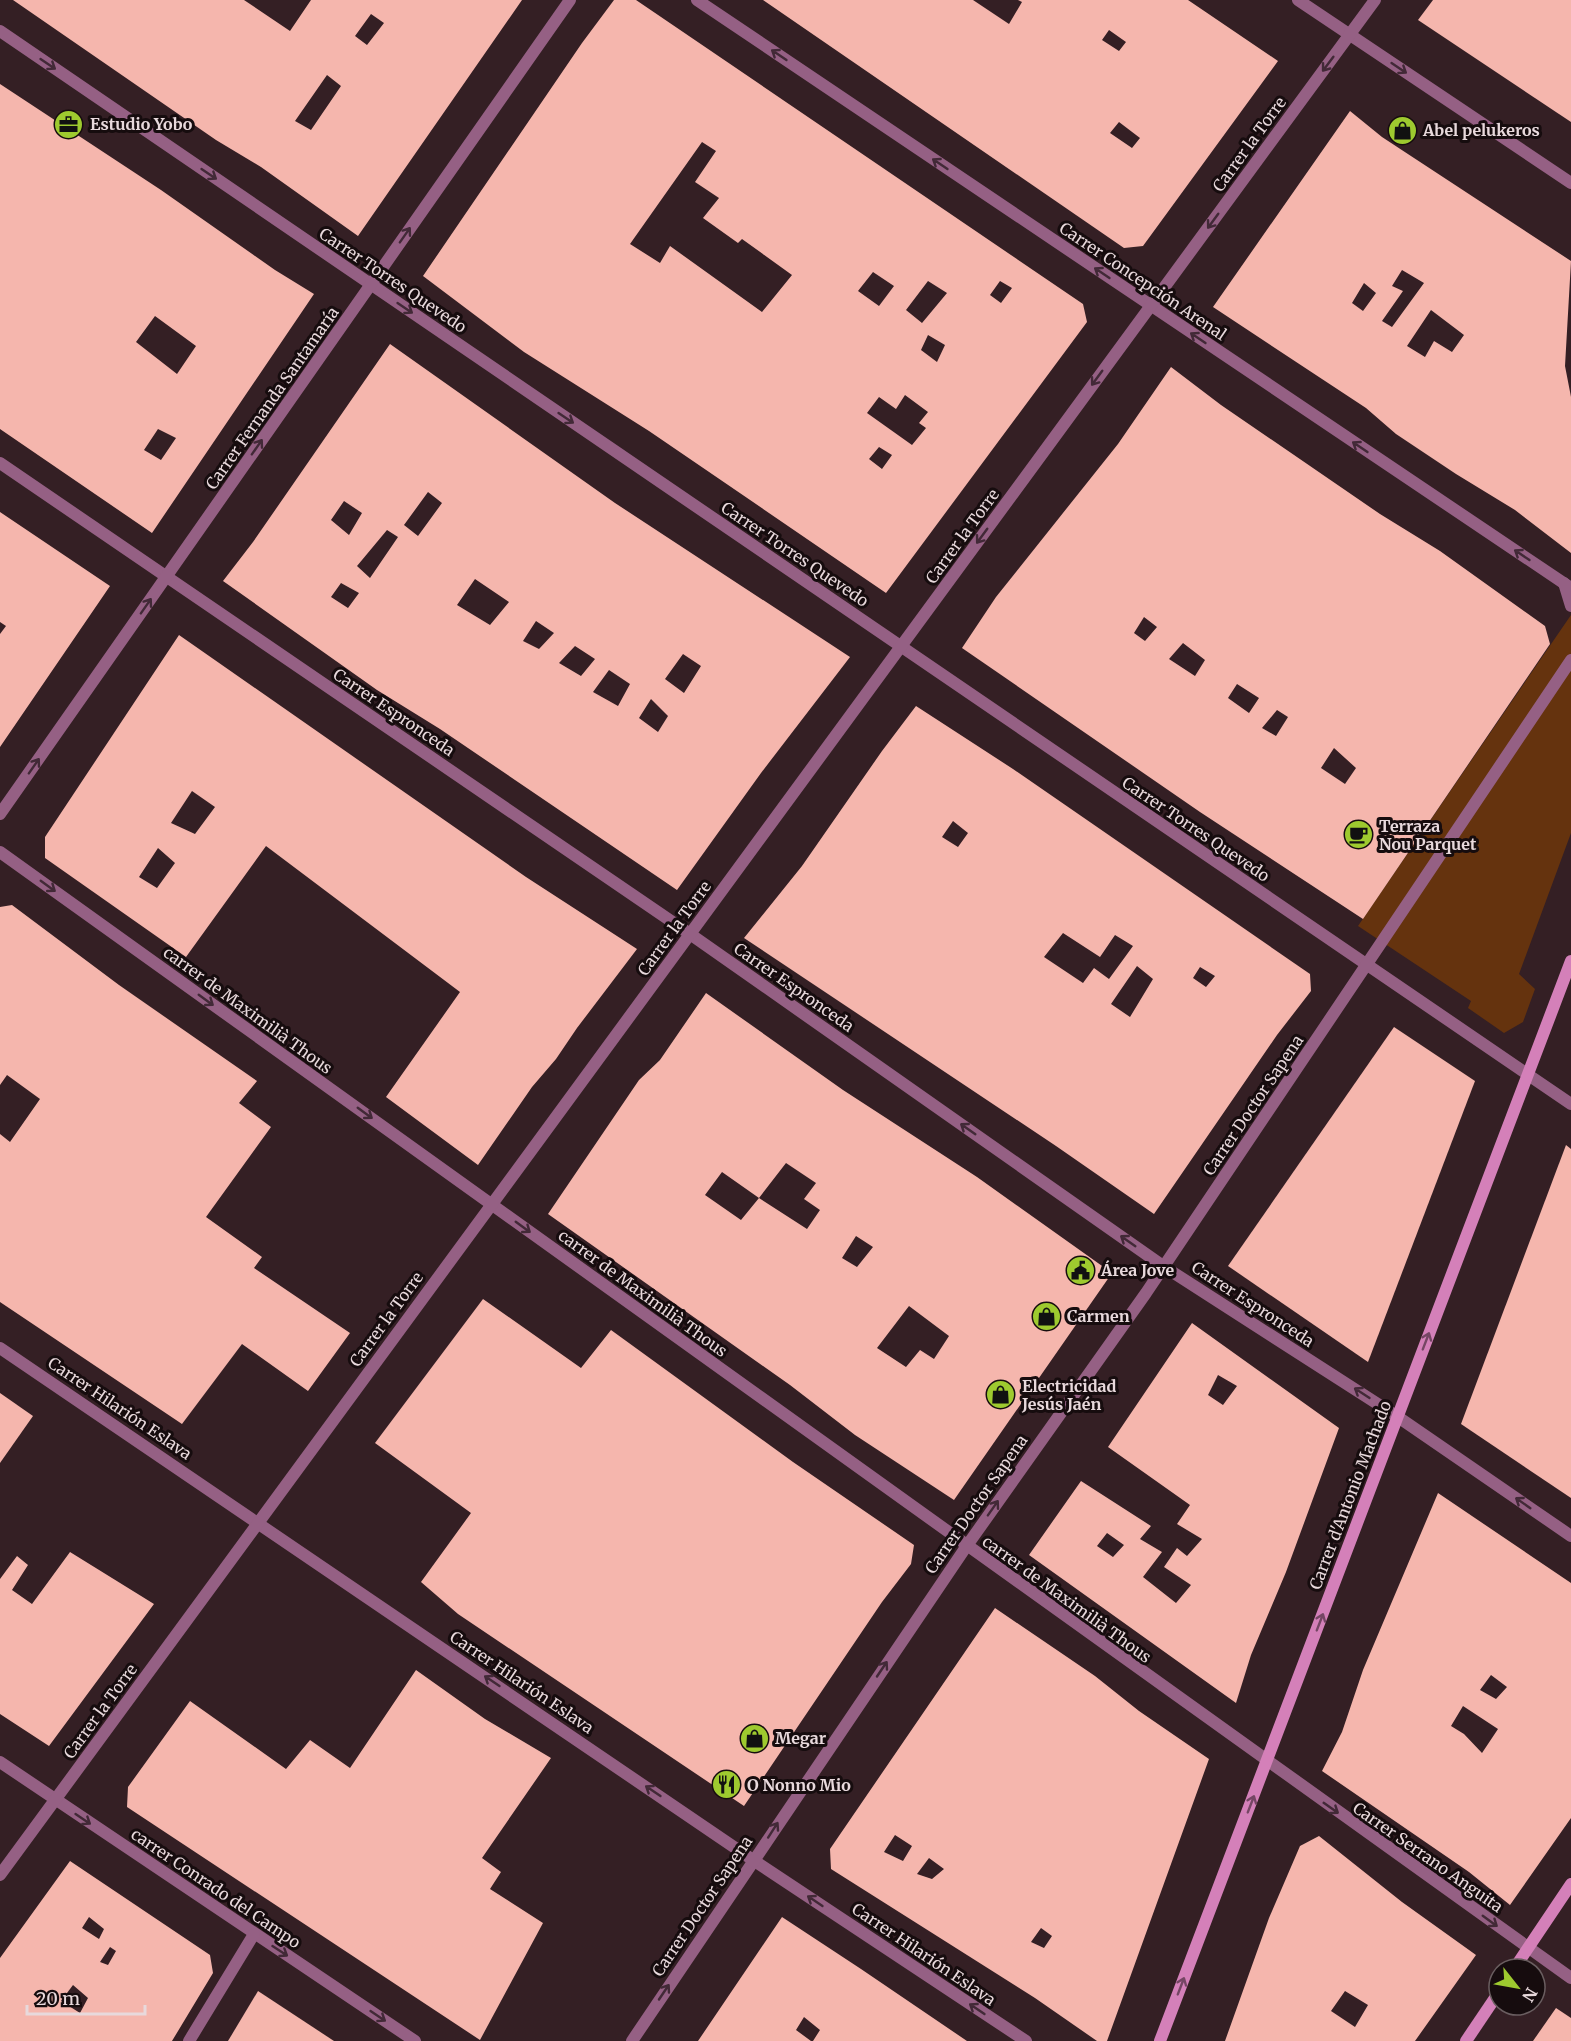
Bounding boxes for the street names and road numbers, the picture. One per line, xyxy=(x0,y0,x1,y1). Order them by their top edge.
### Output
street label: Carrer la Torre xyxy=(1208,93,1290,195)
street label: Carrer Concepción Arenal xyxy=(1056,218,1230,344)
street label: Carrer Torres Quevedo xyxy=(316,223,470,337)
street label: Carrer Fernanda Santamaría xyxy=(201,303,343,493)
street label: Carrer la Torre xyxy=(921,485,1003,587)
street label: Carrer Torres Quevedo xyxy=(718,497,872,611)
street label: Carrer Espronceda xyxy=(330,664,459,760)
street label: Carrer Torres Quevedo xyxy=(1119,772,1273,886)
street label: Carrer la Torre xyxy=(633,877,715,979)
street label: Carrer Espronceda xyxy=(730,938,858,1036)
street label: carrer de Maximilià Thous xyxy=(160,942,336,1078)
street label: Carrer Doctor Sapena xyxy=(1199,1031,1308,1179)
street label: carrer de Maximilià Thous xyxy=(555,1225,731,1361)
street label: Carrer Espronceda xyxy=(1188,1257,1318,1351)
street label: Carrer la Torre xyxy=(345,1268,427,1370)
street label: Carrer Hilarión Eslava xyxy=(44,1352,196,1464)
street label: Carrer d'Antonio Machado xyxy=(1305,1398,1395,1592)
street label: Carrer Doctor Sapena xyxy=(921,1430,1032,1577)
street label: carrer de Maximilià Thous xyxy=(979,1531,1155,1667)
street label: Carrer Hilarión Eslava xyxy=(446,1626,598,1738)
street label: Carrer la Torre xyxy=(59,1660,141,1762)
street label: Carrer Serrano Anguita xyxy=(1349,1798,1507,1917)
street label: carrer Conrado del Campo xyxy=(128,1824,304,1952)
street label: Carrer Doctor Sapena xyxy=(648,1832,757,1980)
street label: Carrer Hilarión Eslava xyxy=(848,1898,1000,2010)

